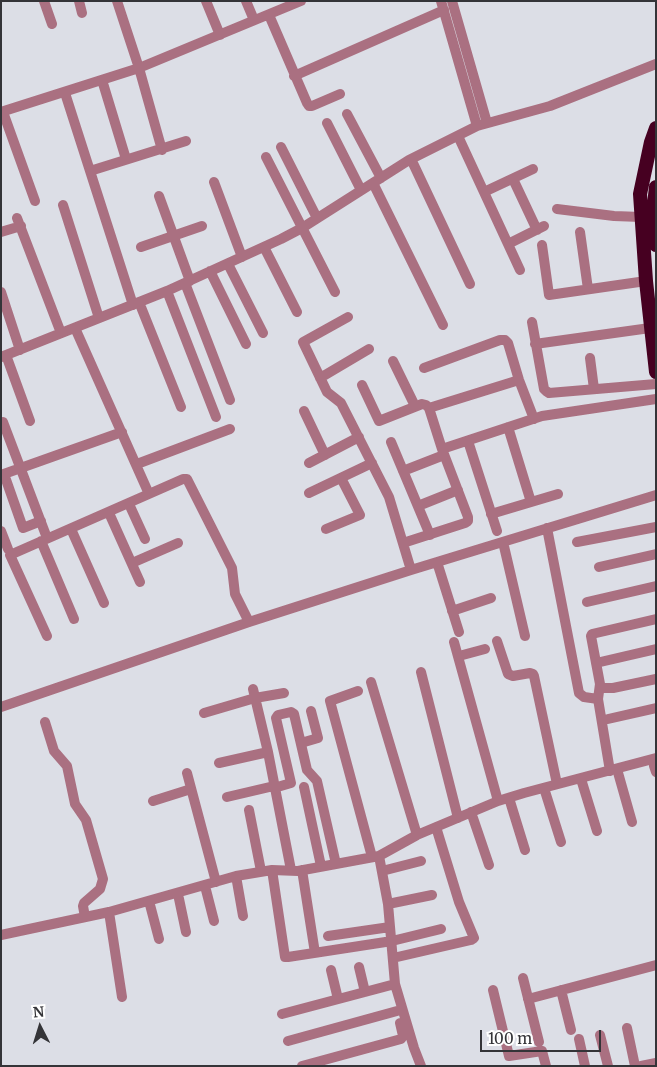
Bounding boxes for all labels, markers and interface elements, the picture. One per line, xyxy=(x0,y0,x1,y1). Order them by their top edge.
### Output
north arrow xyxy=(15,1002,65,1052)
text: N xyxy=(32,1003,45,1022)
scale bar xyxy=(482,1020,603,1052)
text: 100 m xyxy=(488,1029,532,1048)

